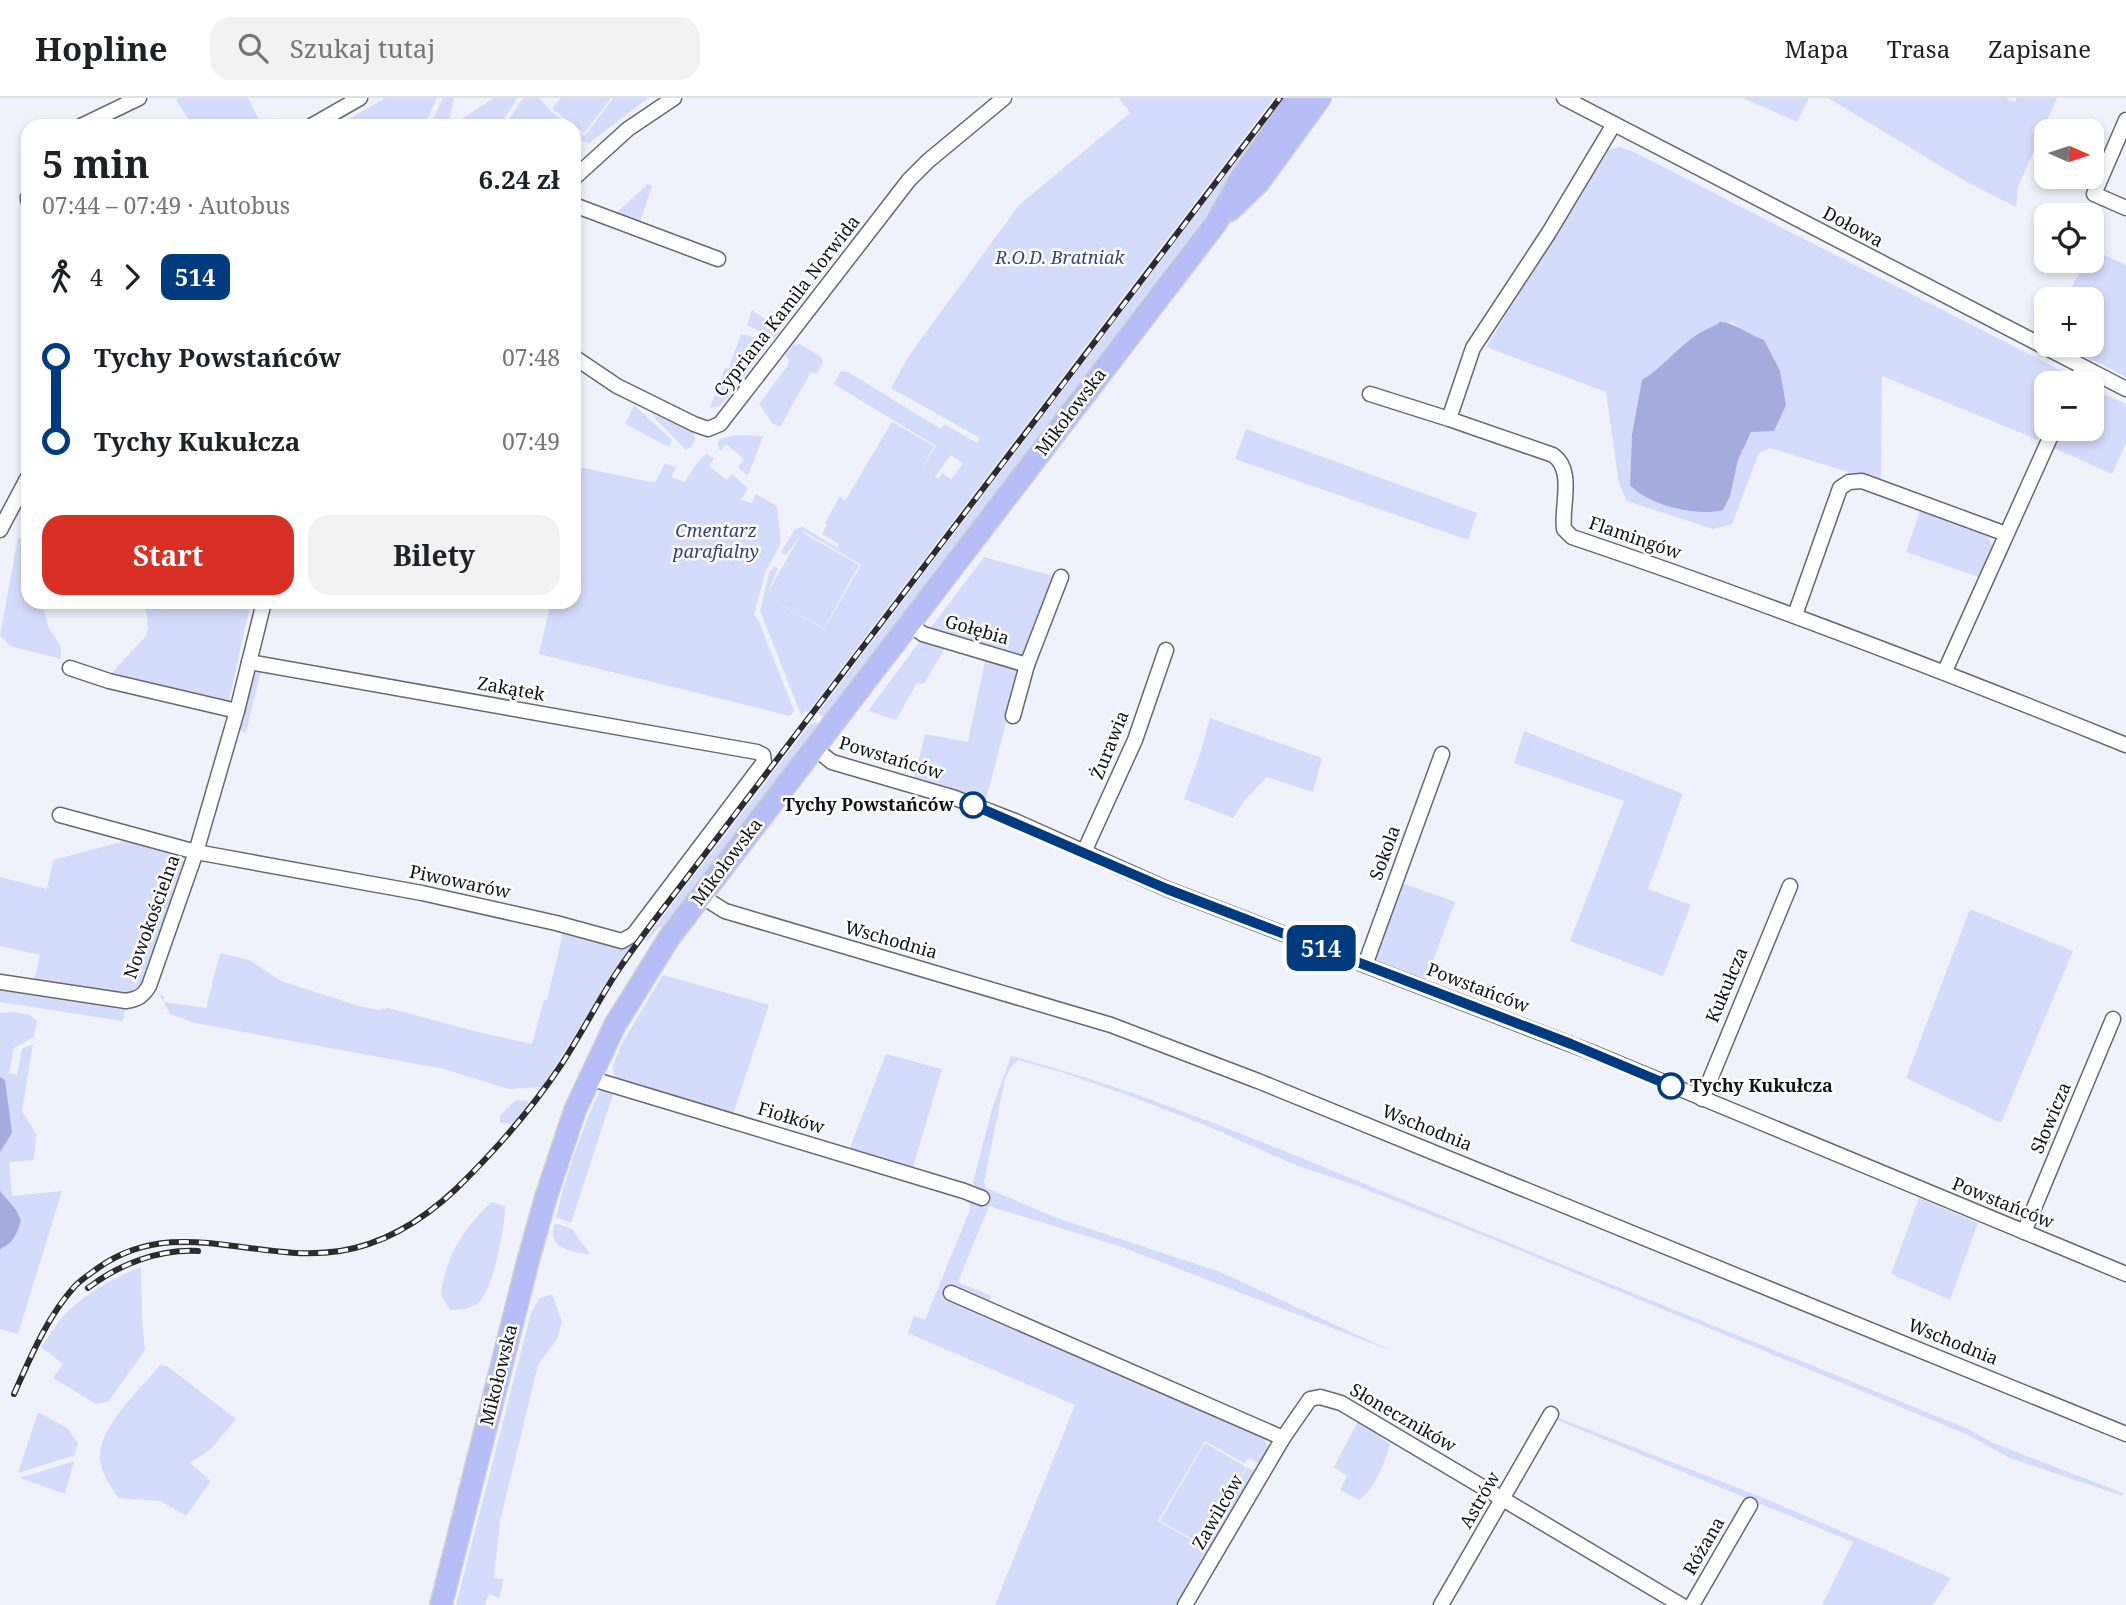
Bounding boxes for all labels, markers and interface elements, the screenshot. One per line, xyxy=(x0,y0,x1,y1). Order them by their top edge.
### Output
search box xyxy=(210,17,700,80)
text: Hopline xyxy=(35,26,168,71)
icon: search xyxy=(234,29,272,67)
text: Szukaj tutaj xyxy=(290,30,435,66)
text: Mapa xyxy=(1785,32,1849,65)
text: Trasa xyxy=(1887,32,1950,65)
text: Zapisane xyxy=(1988,32,2091,65)
north arrow xyxy=(2034,119,2104,189)
map controls xyxy=(2034,119,2104,441)
text: 5 min xyxy=(42,137,150,189)
text: 6.24 zł xyxy=(479,161,560,197)
text: 07:44 – 07:49 · Autobus xyxy=(42,189,290,221)
street label: Dołowa xyxy=(1819,200,1888,252)
button: locate xyxy=(2034,203,2104,273)
street label: Cypriana Kamila Norwida xyxy=(708,210,865,401)
park label: R.O.D. Bratniak xyxy=(994,245,1125,269)
icon: walk xyxy=(42,258,80,296)
icon: forward xyxy=(113,258,151,296)
text: 514 xyxy=(175,260,216,293)
text: 4 xyxy=(90,261,103,293)
button: + xyxy=(2034,287,2104,357)
text: Tychy Powstańców xyxy=(94,339,341,375)
text: 07:48 xyxy=(502,341,560,373)
street label: Mikołowska xyxy=(1029,363,1111,460)
button: − xyxy=(2034,371,2104,441)
text: Tychy Kukułcza xyxy=(94,423,300,459)
text: 07:49 xyxy=(502,425,560,457)
street label: Flamingów xyxy=(1586,510,1685,564)
button: Start xyxy=(42,515,294,595)
button: Bilety xyxy=(308,515,560,595)
park label: Cmentarz parafialny xyxy=(672,518,759,563)
street label: Gołębia xyxy=(942,608,1012,650)
street label: Zakątek xyxy=(476,670,547,706)
street label: Żurawia xyxy=(1085,707,1134,782)
street label: Powstańców xyxy=(836,730,947,784)
place label: Tychy Powstańców xyxy=(783,792,955,816)
marker: Tychy Powstańców xyxy=(960,792,986,818)
street label: Mikołowska xyxy=(685,813,767,910)
street label: Sokola xyxy=(1363,822,1405,883)
street label: Nowokościelna xyxy=(118,851,185,982)
street label: Piwowarów xyxy=(408,859,513,904)
street label: Wschodnia xyxy=(842,914,940,964)
line badge: 514 xyxy=(1281,925,1361,971)
text: 514 xyxy=(1301,931,1341,964)
street label: Kukułcza xyxy=(1699,943,1753,1026)
street label: Powstańców xyxy=(1424,957,1533,1018)
marker: Tychy Kukułcza xyxy=(1658,1073,1684,1099)
place label: Tychy Kukułcza xyxy=(1690,1073,1833,1097)
street label: Słowicza xyxy=(2024,1078,2076,1157)
street label: Fiołków xyxy=(755,1096,828,1139)
street label: Wschodnia xyxy=(1379,1098,1476,1156)
street label: Powstańców xyxy=(1949,1171,2058,1234)
street label: Wschodnia xyxy=(1905,1312,2002,1370)
street label: Mikołowska xyxy=(474,1322,522,1428)
street label: Słoneczników xyxy=(1346,1377,1461,1457)
street label: Astrów xyxy=(1453,1466,1505,1532)
street label: Zawilców xyxy=(1186,1469,1248,1553)
street label: Różana xyxy=(1677,1512,1729,1579)

